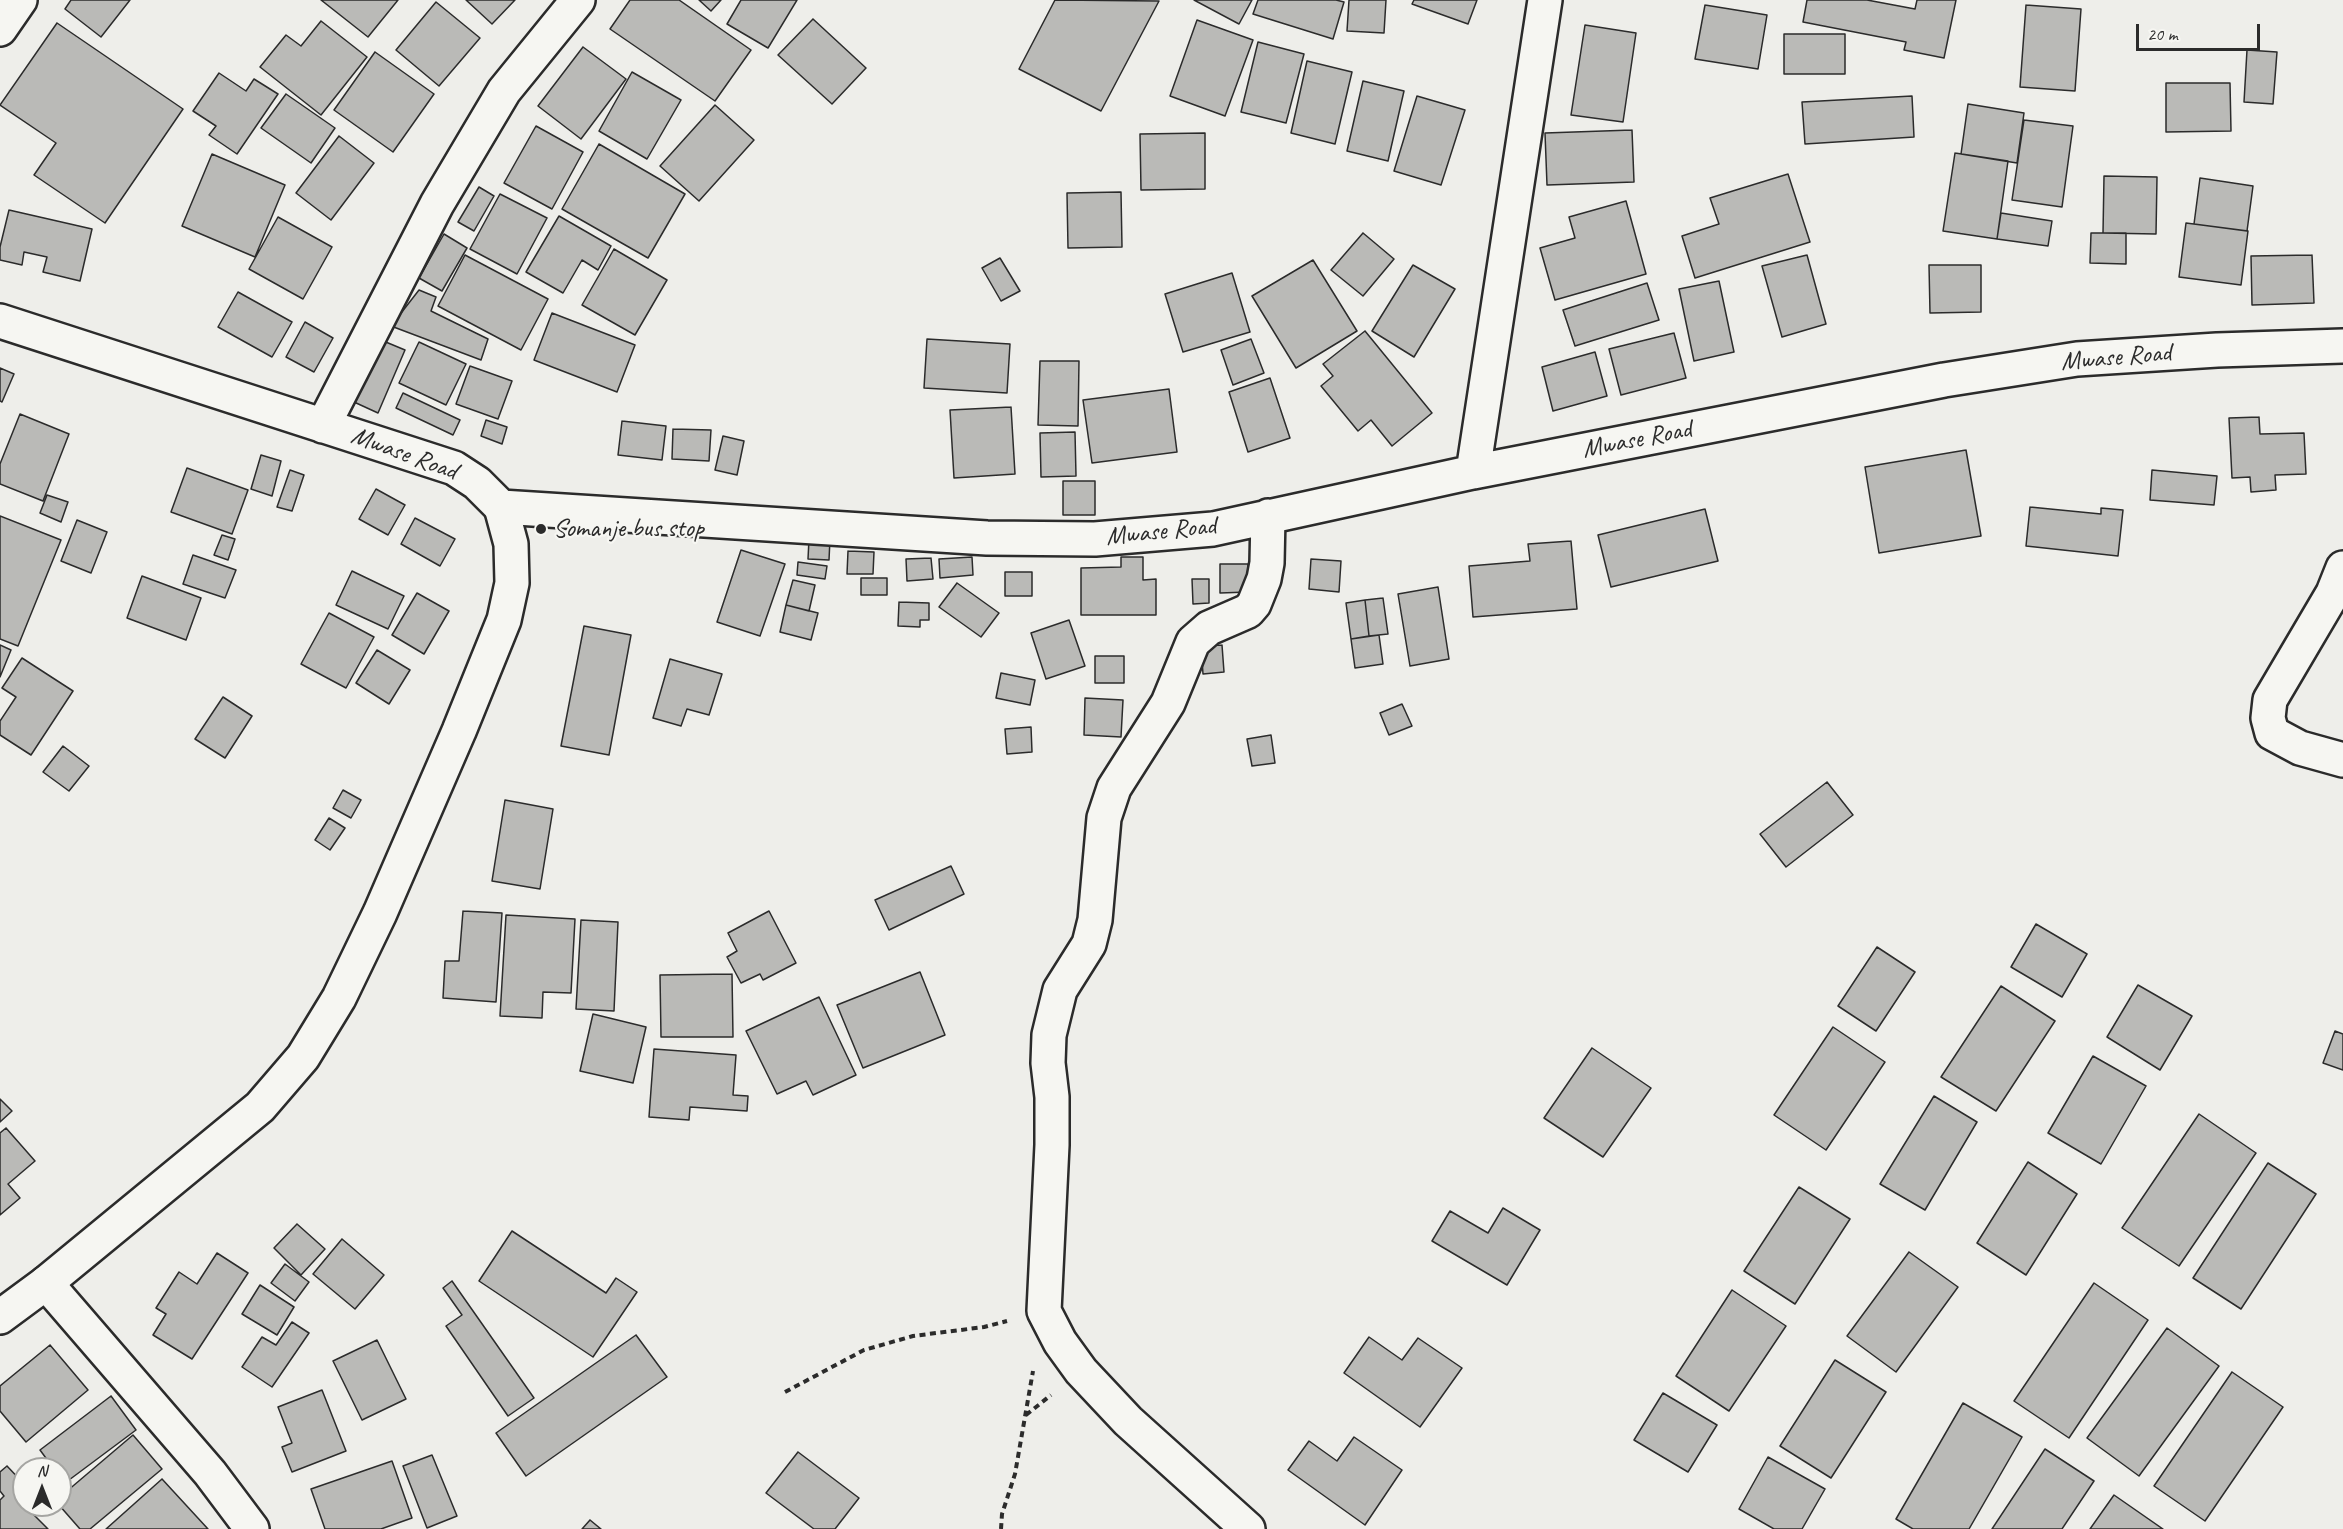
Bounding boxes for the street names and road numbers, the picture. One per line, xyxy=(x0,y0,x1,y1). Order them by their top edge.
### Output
street label: Mwase Road xyxy=(2060,338,2172,378)
street label: Mwase Road xyxy=(1580,414,1694,466)
street label: Mwase Road xyxy=(347,420,461,488)
street label: Mwase Road xyxy=(1104,511,1218,553)

